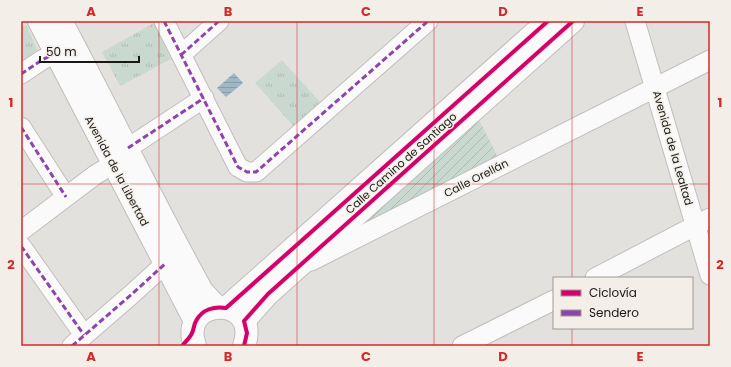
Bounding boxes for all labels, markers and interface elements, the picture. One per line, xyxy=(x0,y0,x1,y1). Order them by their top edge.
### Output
text: A xyxy=(86,2,96,21)
text: B xyxy=(224,2,233,21)
text: C xyxy=(361,2,371,21)
text: D xyxy=(498,2,508,21)
text: E xyxy=(636,2,644,21)
scale bar xyxy=(40,38,139,64)
text: 50 m xyxy=(46,43,77,60)
street label: Avenida de la Lealtad xyxy=(649,89,697,207)
text: 1 xyxy=(9,93,13,112)
text: 1 xyxy=(718,93,722,112)
street label: Calle Camino de Santiago xyxy=(342,109,460,217)
street label: Avenida de la Libertad xyxy=(81,113,153,229)
street label: Calle Orellán xyxy=(441,155,511,201)
text: 2 xyxy=(7,255,15,274)
text: 2 xyxy=(716,255,724,274)
legend xyxy=(553,277,693,329)
text: Ciclovía xyxy=(589,284,637,301)
text: Sendero xyxy=(589,304,639,321)
text: A xyxy=(86,347,96,366)
text: B xyxy=(224,347,233,366)
text: C xyxy=(361,347,371,366)
text: D xyxy=(498,347,508,366)
text: E xyxy=(636,347,644,366)

